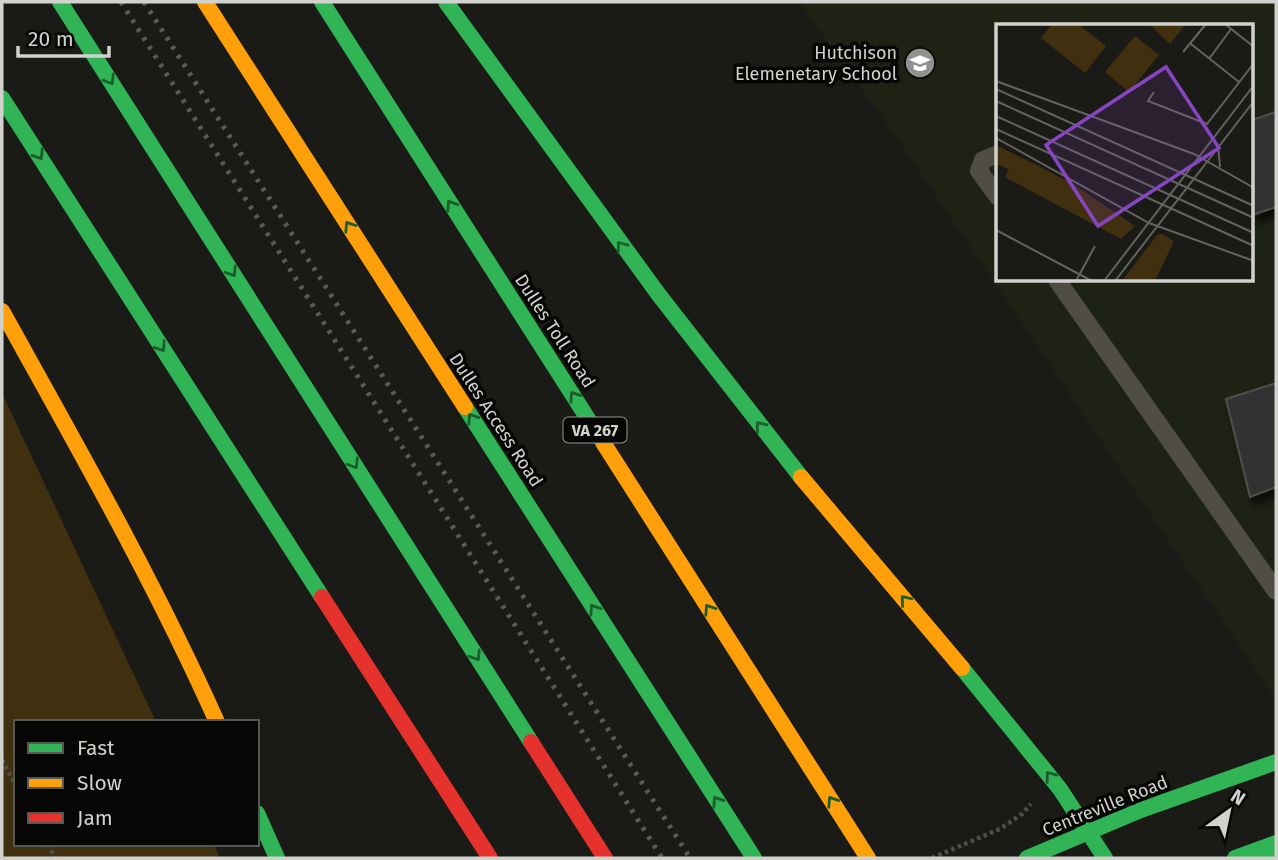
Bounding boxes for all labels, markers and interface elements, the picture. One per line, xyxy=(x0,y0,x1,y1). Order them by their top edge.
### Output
scale bar xyxy=(18,14,108,58)
inset map xyxy=(996,24,1254,282)
text: 20 m xyxy=(28,26,74,52)
place label: Hutchison Elemenetary School xyxy=(735,42,897,85)
school or university icon: Hutchison Elemenetary School xyxy=(903,46,937,80)
one-way arrow xyxy=(101,72,114,85)
one-way arrow xyxy=(30,147,43,160)
one-way arrow xyxy=(447,199,460,212)
one-way arrow xyxy=(344,221,357,234)
one-way arrow xyxy=(616,241,629,253)
one-way arrow xyxy=(224,264,236,277)
street label: Dulles Toll Road xyxy=(510,270,600,392)
one-way arrow xyxy=(153,339,166,352)
street label: Dulles Access Road xyxy=(445,349,547,491)
one-way arrow xyxy=(569,391,582,404)
one-way arrow xyxy=(467,412,480,425)
road number: VA 267 xyxy=(564,418,626,442)
one-way arrow xyxy=(755,421,768,433)
one-way arrow xyxy=(346,456,359,469)
one-way arrow xyxy=(901,596,914,608)
one-way arrow xyxy=(590,604,603,617)
one-way arrow xyxy=(705,604,718,617)
one-way arrow xyxy=(468,648,481,661)
legend xyxy=(14,720,259,846)
text: Fast xyxy=(77,735,115,761)
text: Slow xyxy=(77,770,122,796)
street label: Centreville Road xyxy=(1039,771,1171,841)
one-way arrow xyxy=(1046,771,1059,784)
north arrow xyxy=(1194,776,1264,846)
text: N xyxy=(1226,784,1250,810)
one-way arrow xyxy=(712,795,725,808)
one-way arrow xyxy=(827,795,840,808)
text: Jam xyxy=(77,805,113,831)

